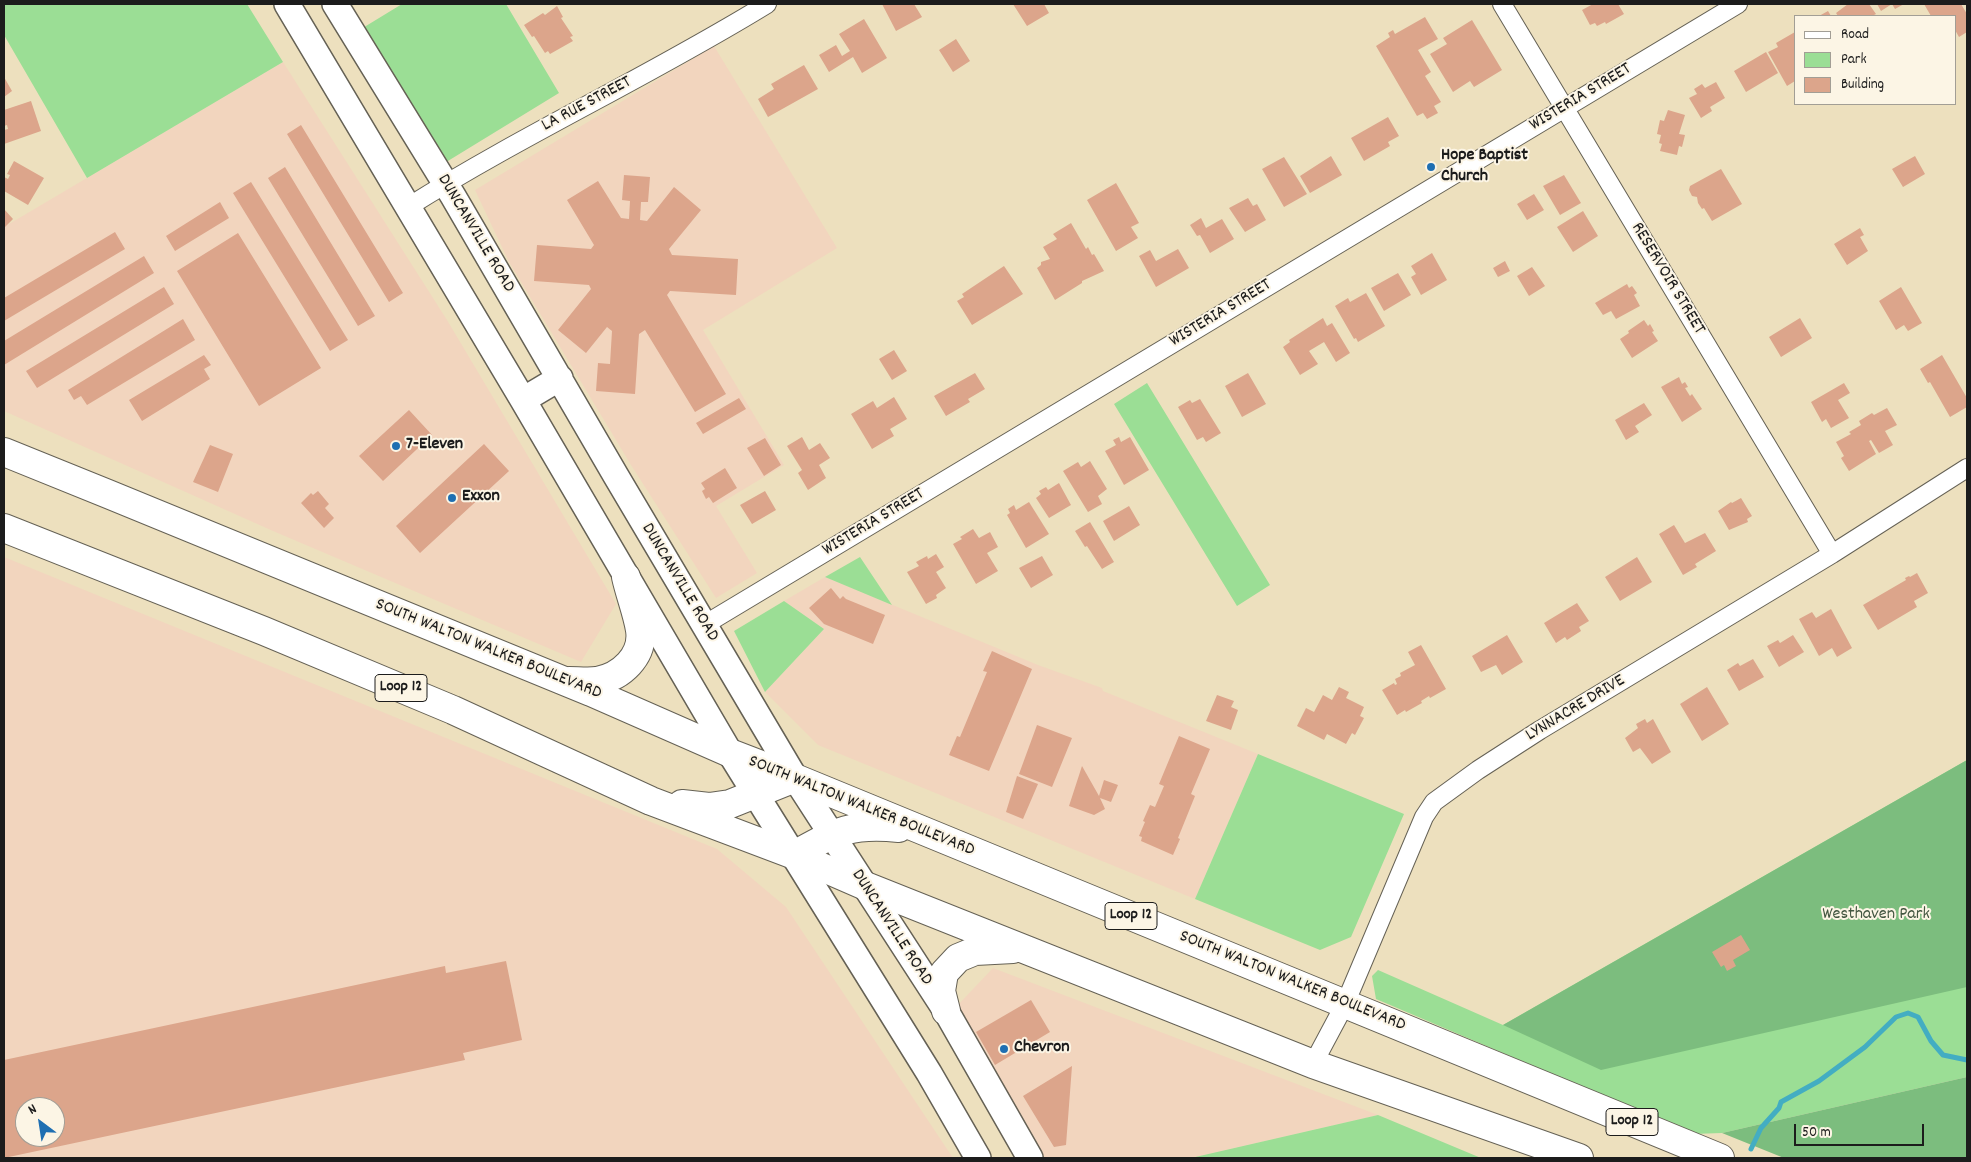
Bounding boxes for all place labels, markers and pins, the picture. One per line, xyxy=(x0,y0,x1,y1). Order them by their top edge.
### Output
place label: Hope Baptist Church xyxy=(1441,146,1528,188)
marker: Hope Baptist Church xyxy=(1425,161,1437,173)
place label: 7-Eleven xyxy=(406,435,463,457)
marker: 7-Eleven xyxy=(390,440,402,452)
place label: Exxon xyxy=(462,487,500,509)
marker: Exxon xyxy=(446,492,458,504)
place label: Chevron xyxy=(1014,1038,1070,1060)
marker: Chevron xyxy=(998,1043,1010,1055)

